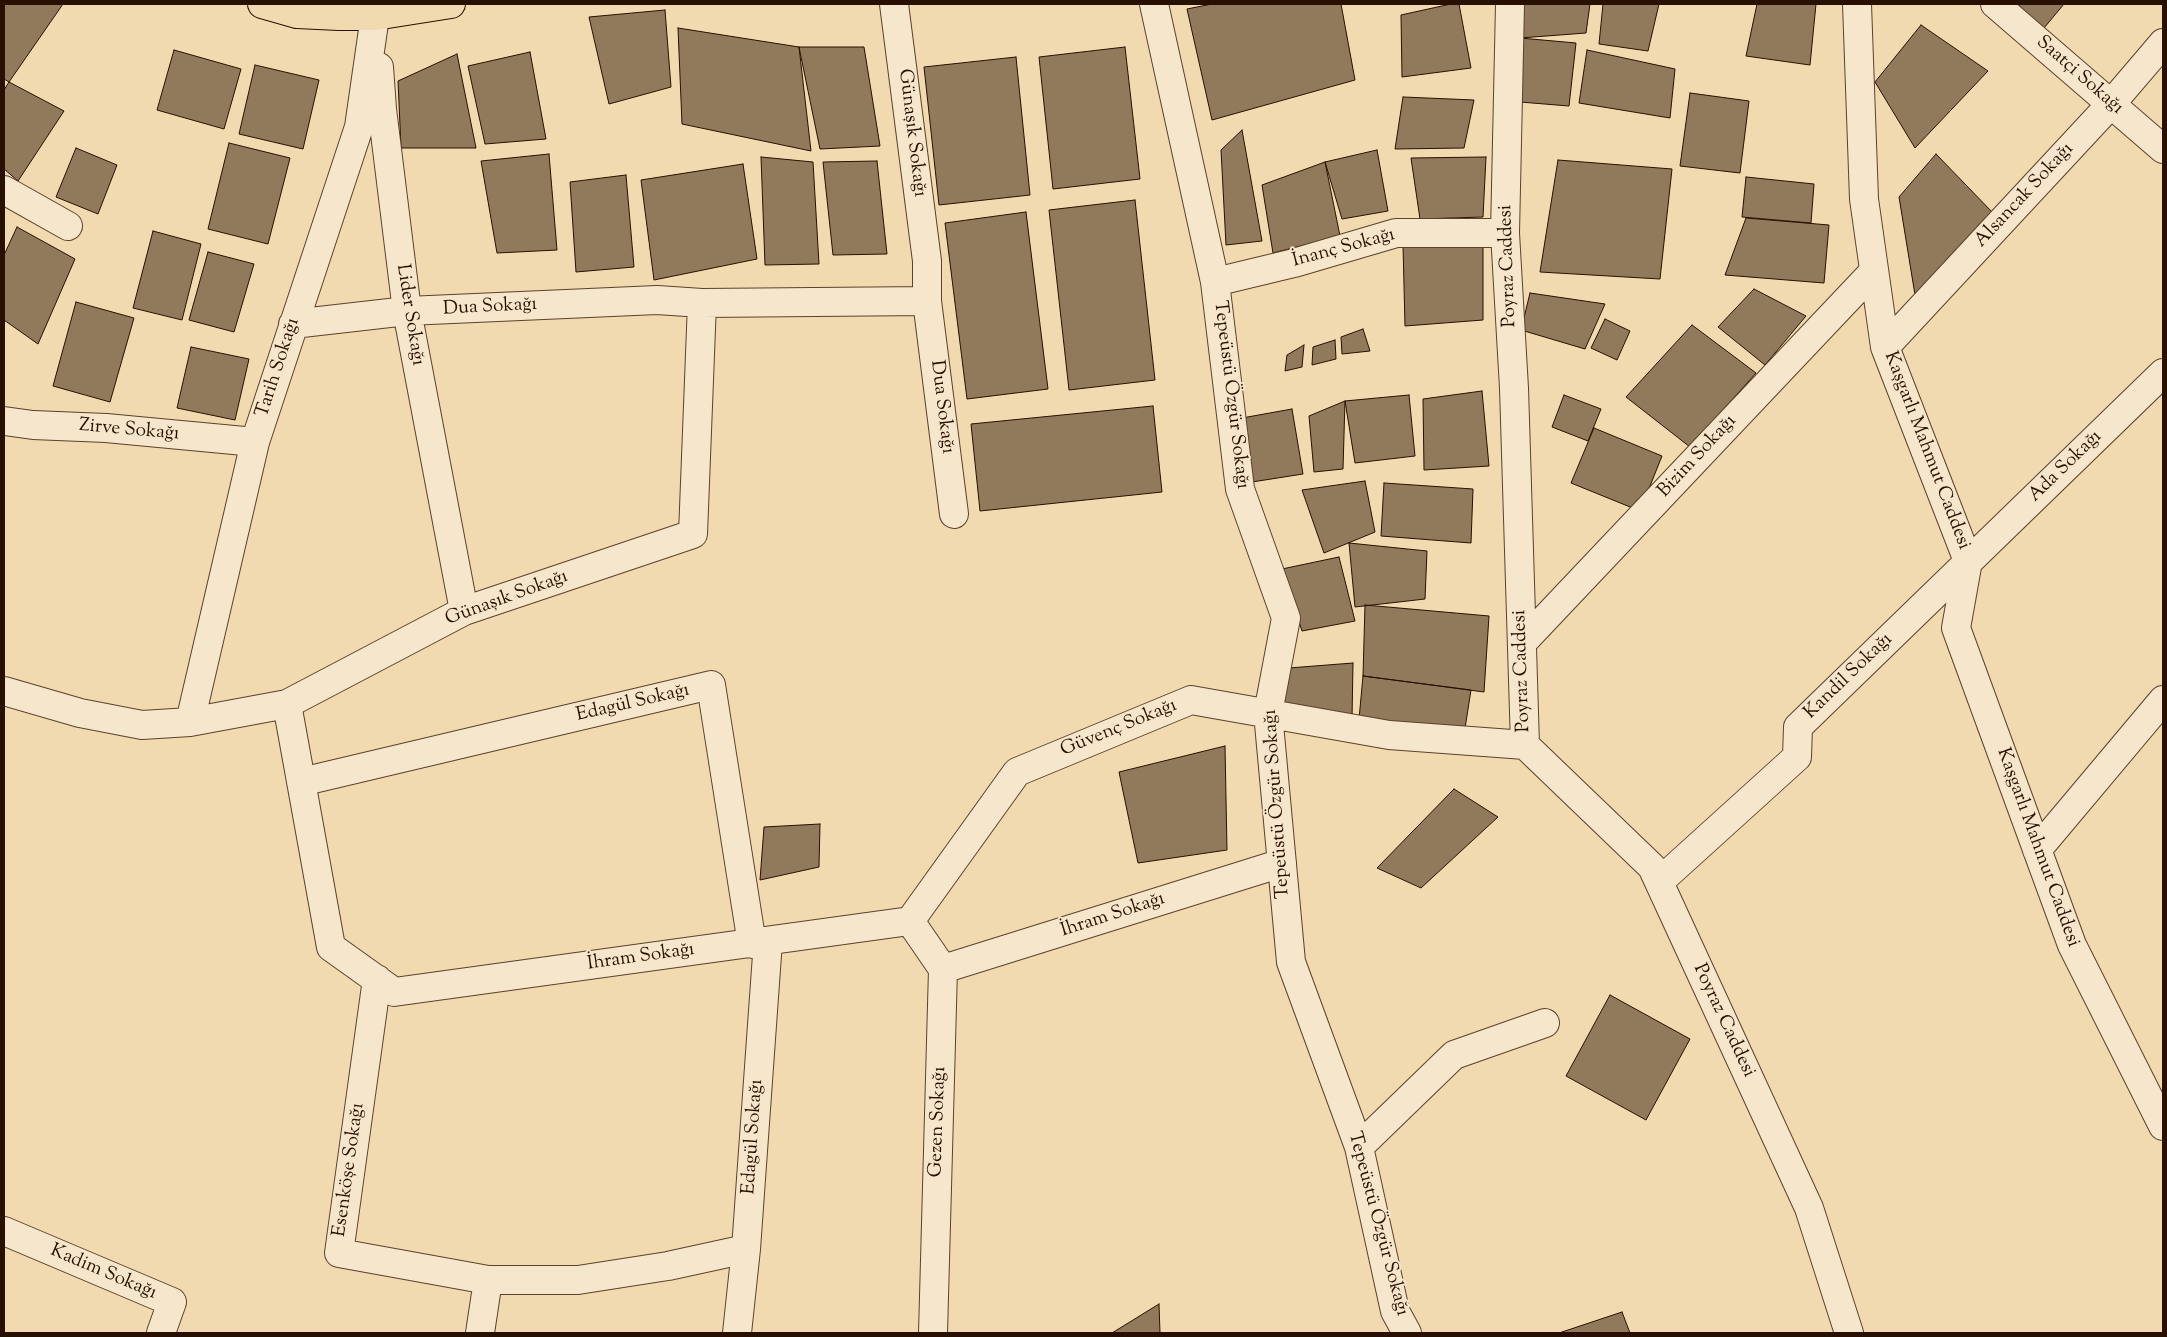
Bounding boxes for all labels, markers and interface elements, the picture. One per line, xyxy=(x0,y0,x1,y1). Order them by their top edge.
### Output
street label: Saatçi Sokağı xyxy=(2031,32,2127,120)
street label: Günaşık Sokağı xyxy=(892,68,930,198)
street label: Alsancak Sokağı xyxy=(1971,139,2079,253)
street label: Poyraz Caddesi xyxy=(1495,204,1523,328)
street label: İnanç Sokağı xyxy=(1290,224,1398,274)
street label: Lider Sokağı xyxy=(390,263,428,367)
street label: Dua Sokağı xyxy=(442,294,538,322)
street label: Tepeüstü Özgür Sokağı xyxy=(1207,300,1253,490)
street label: Tarih Sokağı xyxy=(252,315,306,421)
street label: Kaşgarlı Mahmut Caddesi xyxy=(1878,349,1974,553)
street label: Dua Sokağı xyxy=(924,359,958,455)
street label: Bizim Sokağı xyxy=(1654,411,1742,503)
street label: Zirve Sokağı xyxy=(78,415,180,447)
street label: Ada Sokağı xyxy=(2025,426,2107,508)
street label: Günaşık Sokağı xyxy=(443,566,571,632)
street label: Poyraz Caddesi xyxy=(1509,609,1537,733)
street label: Kandil Sokağı xyxy=(1800,629,1898,725)
street label: Edagül Sokağı xyxy=(574,680,692,728)
street label: Güvenç Sokağı xyxy=(1057,695,1181,763)
street label: Tepeüstü Özgür Sokağı xyxy=(1260,709,1296,899)
street label: Kaşgarlı Mahmut Caddesi xyxy=(1990,745,2084,951)
street label: İhram Sokağı xyxy=(1058,888,1168,944)
street label: İhram Sokağı xyxy=(586,939,696,977)
street label: Poyraz Caddesi xyxy=(1687,961,1759,1081)
street label: Gezen Sokağı xyxy=(926,1066,952,1178)
street label: Edagül Sokağı xyxy=(739,1079,769,1195)
street label: Esenköşe Sokağı xyxy=(329,1102,371,1238)
street label: Tepeüstü Özgür Sokağı xyxy=(1341,1129,1413,1319)
street label: Kadim Sokağı xyxy=(46,1240,160,1306)

